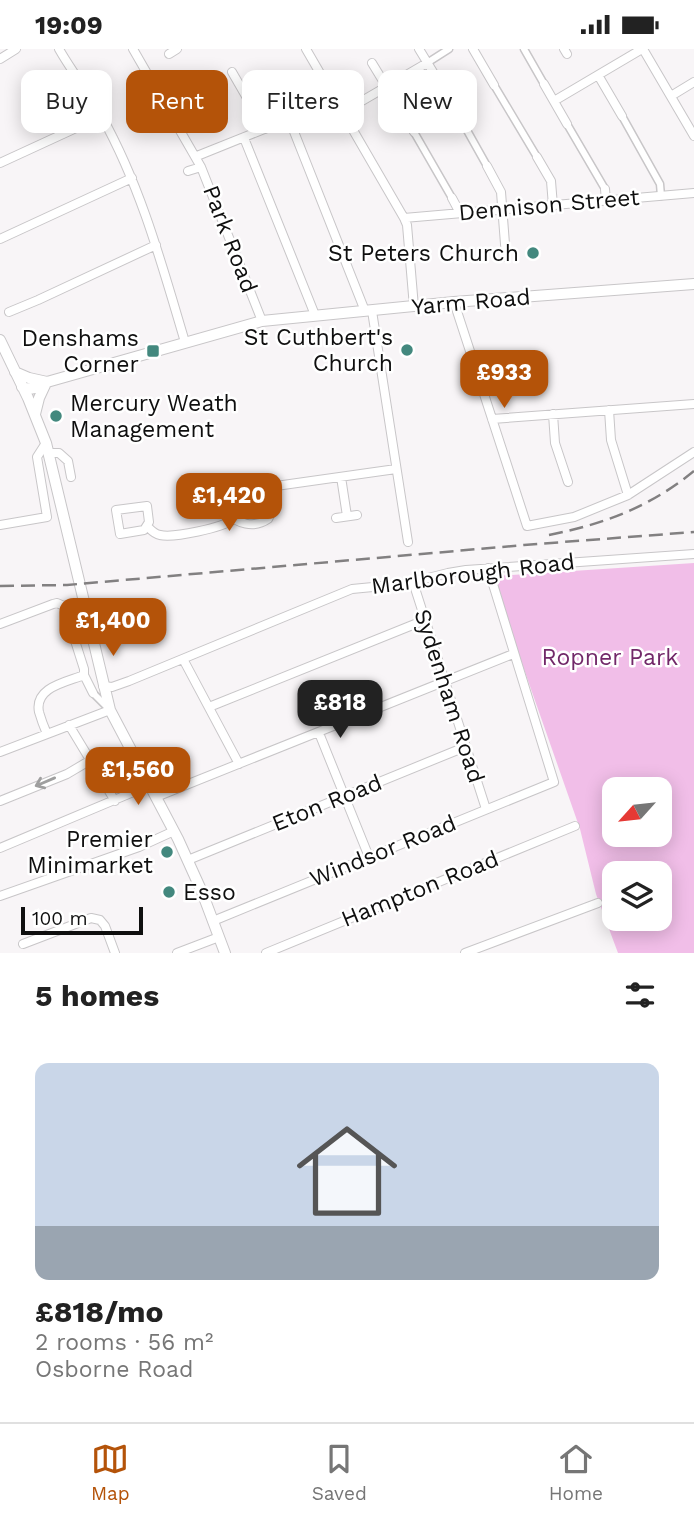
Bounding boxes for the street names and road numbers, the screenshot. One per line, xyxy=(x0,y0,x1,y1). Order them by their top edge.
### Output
street label: Park Road xyxy=(197,181,263,297)
street label: Dennison Street xyxy=(457,184,641,226)
street label: Yarm Road xyxy=(410,283,532,321)
street label: Marlborough Road xyxy=(370,548,576,600)
street label: Sydenham Road xyxy=(408,606,490,786)
street label: Eton Road xyxy=(268,769,386,837)
street label: Windsor Road xyxy=(306,809,460,893)
street label: Hampton Road xyxy=(337,845,503,933)

